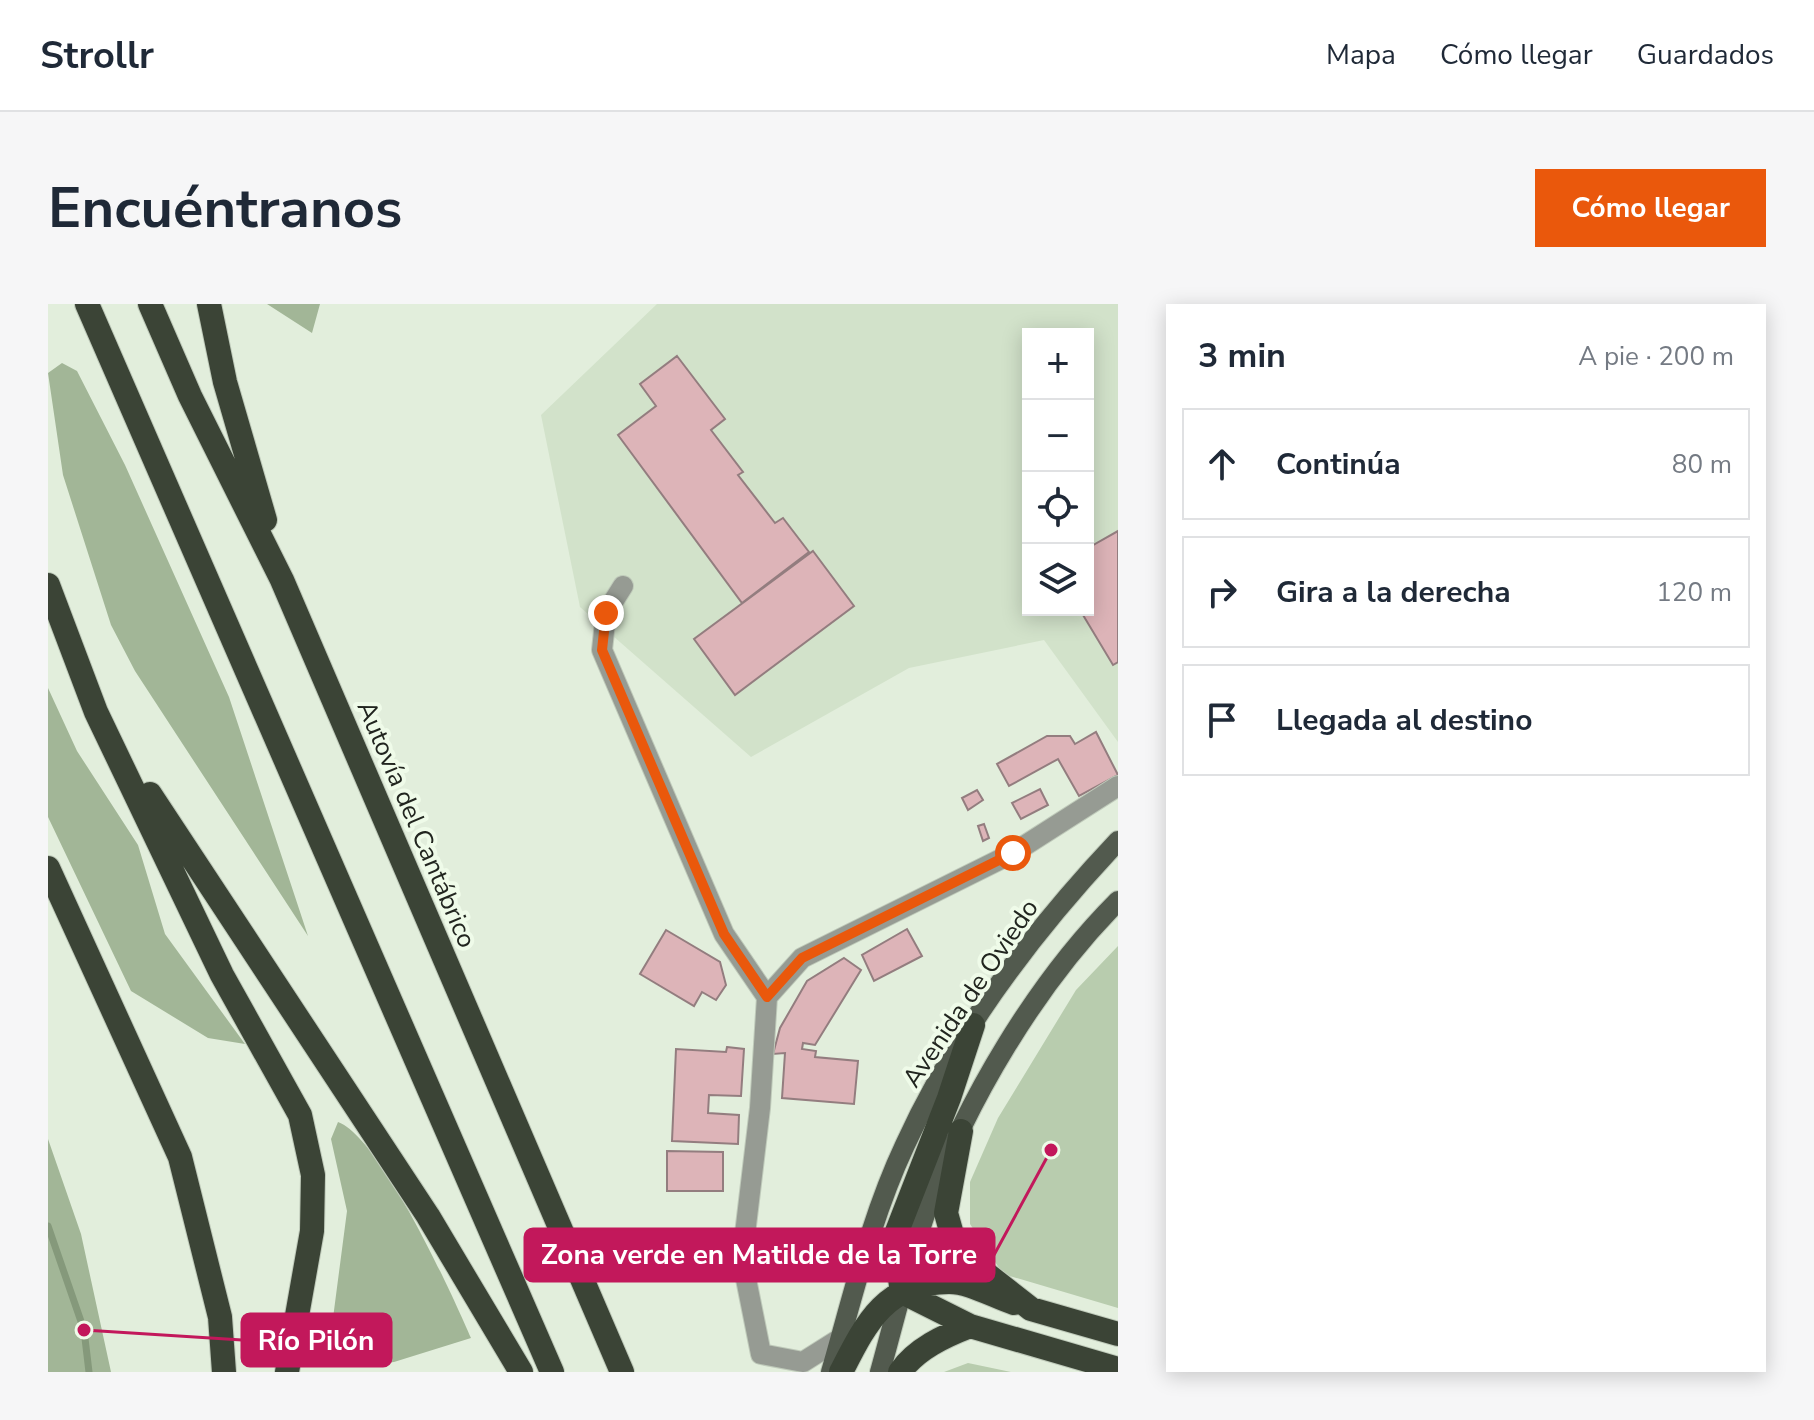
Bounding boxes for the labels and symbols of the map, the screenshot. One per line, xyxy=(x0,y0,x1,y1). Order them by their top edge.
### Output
route end xyxy=(588,595,624,631)
street label: Autovía del Cantábrico xyxy=(349,695,484,953)
route start xyxy=(995,835,1031,871)
street label: Avenida de Oviedo xyxy=(894,892,1046,1094)
callout: Zona verde en Matilde de la Torre xyxy=(525,1229,994,1281)
text: Zona verde en Matilde de la Torre xyxy=(541,1236,977,1274)
callout: Río Pilón xyxy=(242,1314,391,1366)
text: Río Pilón xyxy=(258,1322,374,1360)

